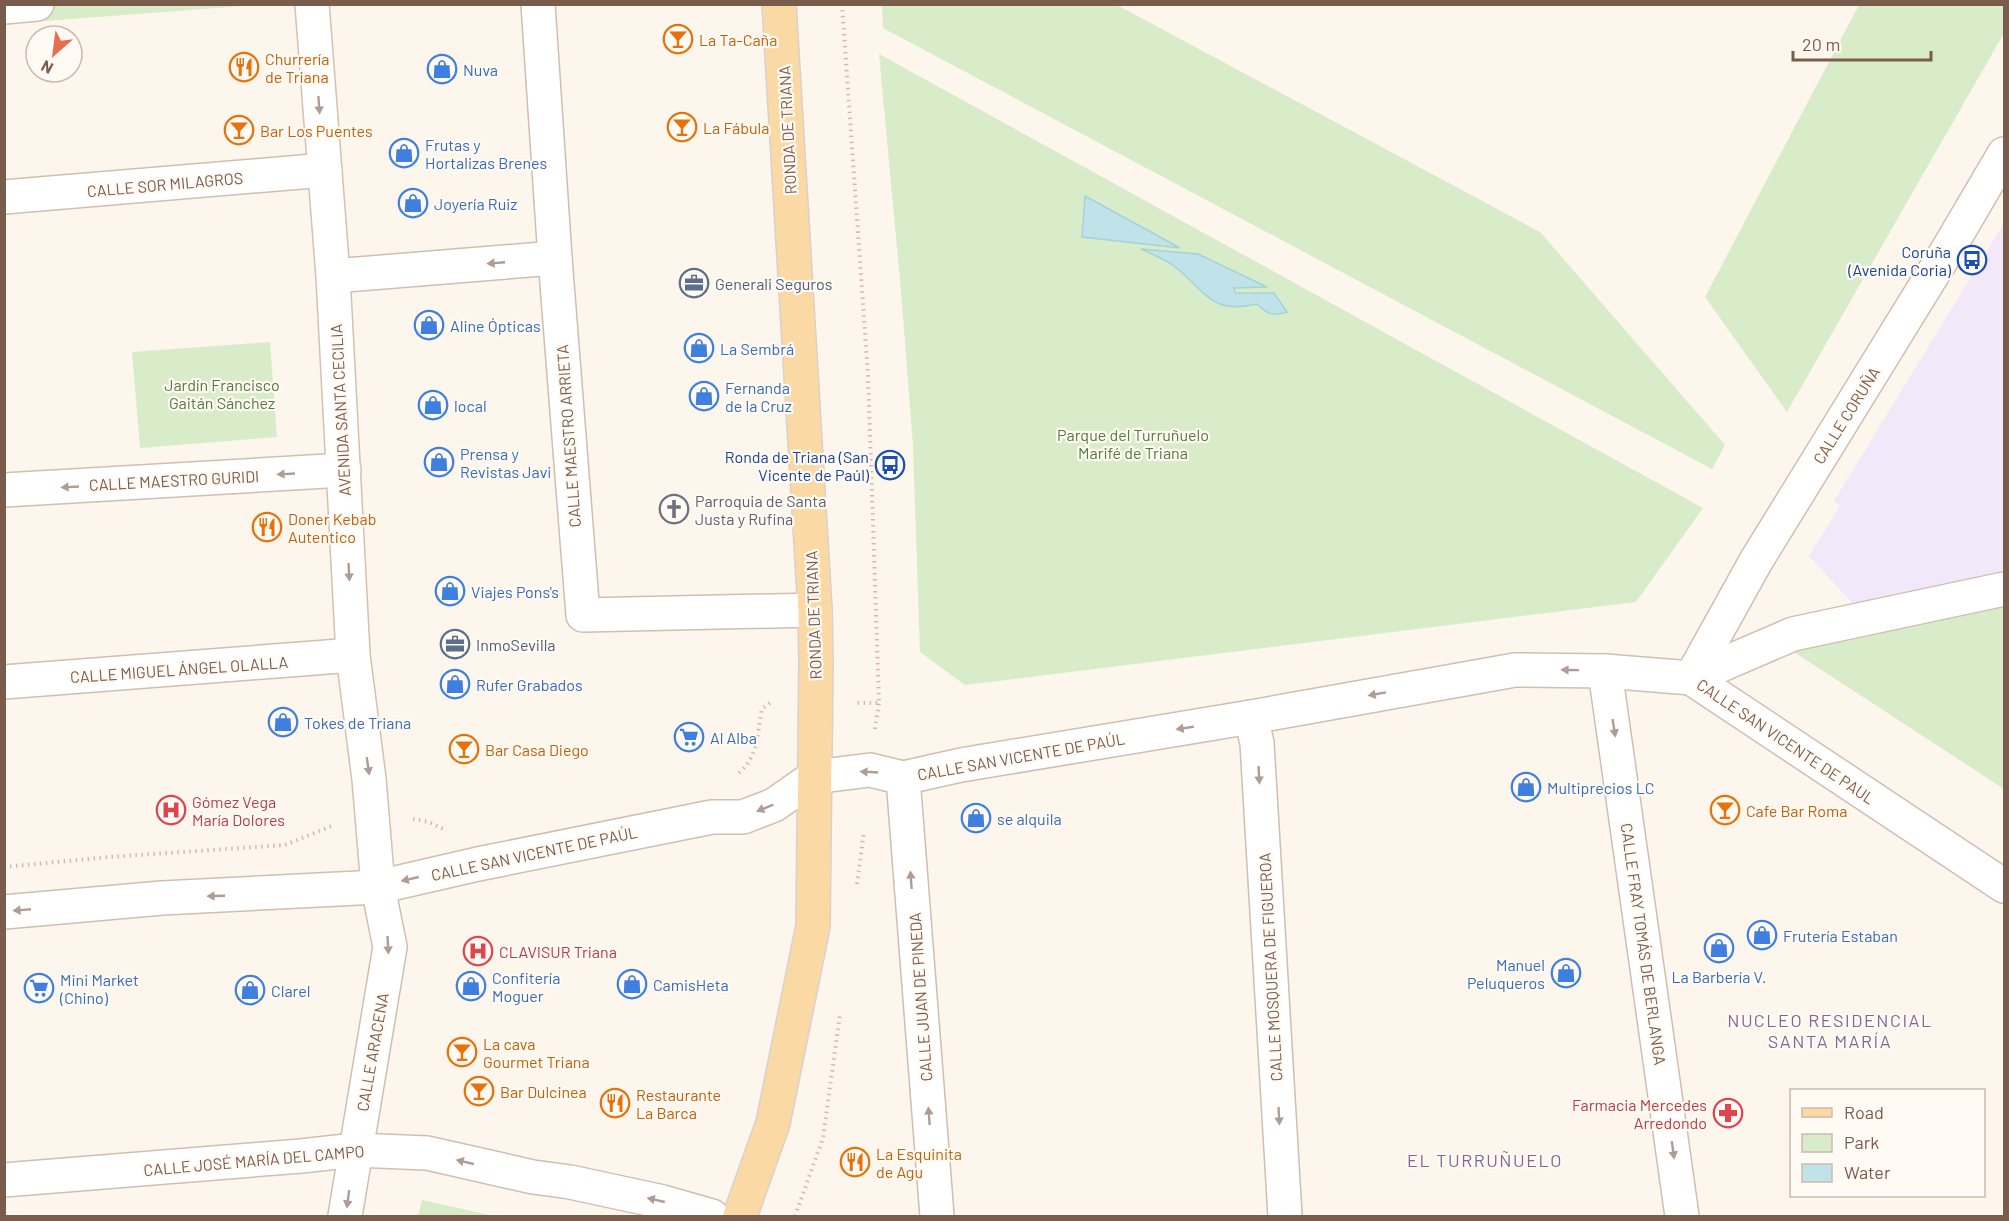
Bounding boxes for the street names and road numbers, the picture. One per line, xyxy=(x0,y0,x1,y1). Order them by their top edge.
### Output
street label: RONDA DE TRIANA xyxy=(774,65,800,195)
street label: CALLE SOR MILAGROS xyxy=(86,168,244,200)
street label: AVENIDA SANTA CECILIA xyxy=(326,323,354,497)
street label: CALLE MAESTRO ARRIETA xyxy=(552,344,584,528)
street label: CALLE CORUÑA xyxy=(1809,363,1884,467)
street label: CALLE MAESTRO GURIDI xyxy=(88,466,260,494)
street label: RONDA DE TRIANA xyxy=(801,550,825,680)
street label: CALLE MIGUEL ÁNGEL OLALLA xyxy=(69,652,289,686)
street label: CALLE SAN VICENTE DE PAUL xyxy=(1694,674,1878,808)
street label: CALLE SAN VICENTE DE PAÚL xyxy=(916,728,1126,784)
street label: CALLE SAN VICENTE DE PAÚL xyxy=(429,822,639,884)
street label: CALLE FRAY TOMÁS DE BERLANGA xyxy=(1618,822,1670,1067)
street label: CALLE MOSQUERA DE FIGUEROA xyxy=(1255,852,1285,1082)
street label: CALLE JUAN DE PINEDA xyxy=(905,911,935,1082)
street label: CALLE ARACENA xyxy=(352,991,392,1113)
street label: CALLE JOSÉ MARÍA DEL CAMPO xyxy=(143,1141,365,1179)

